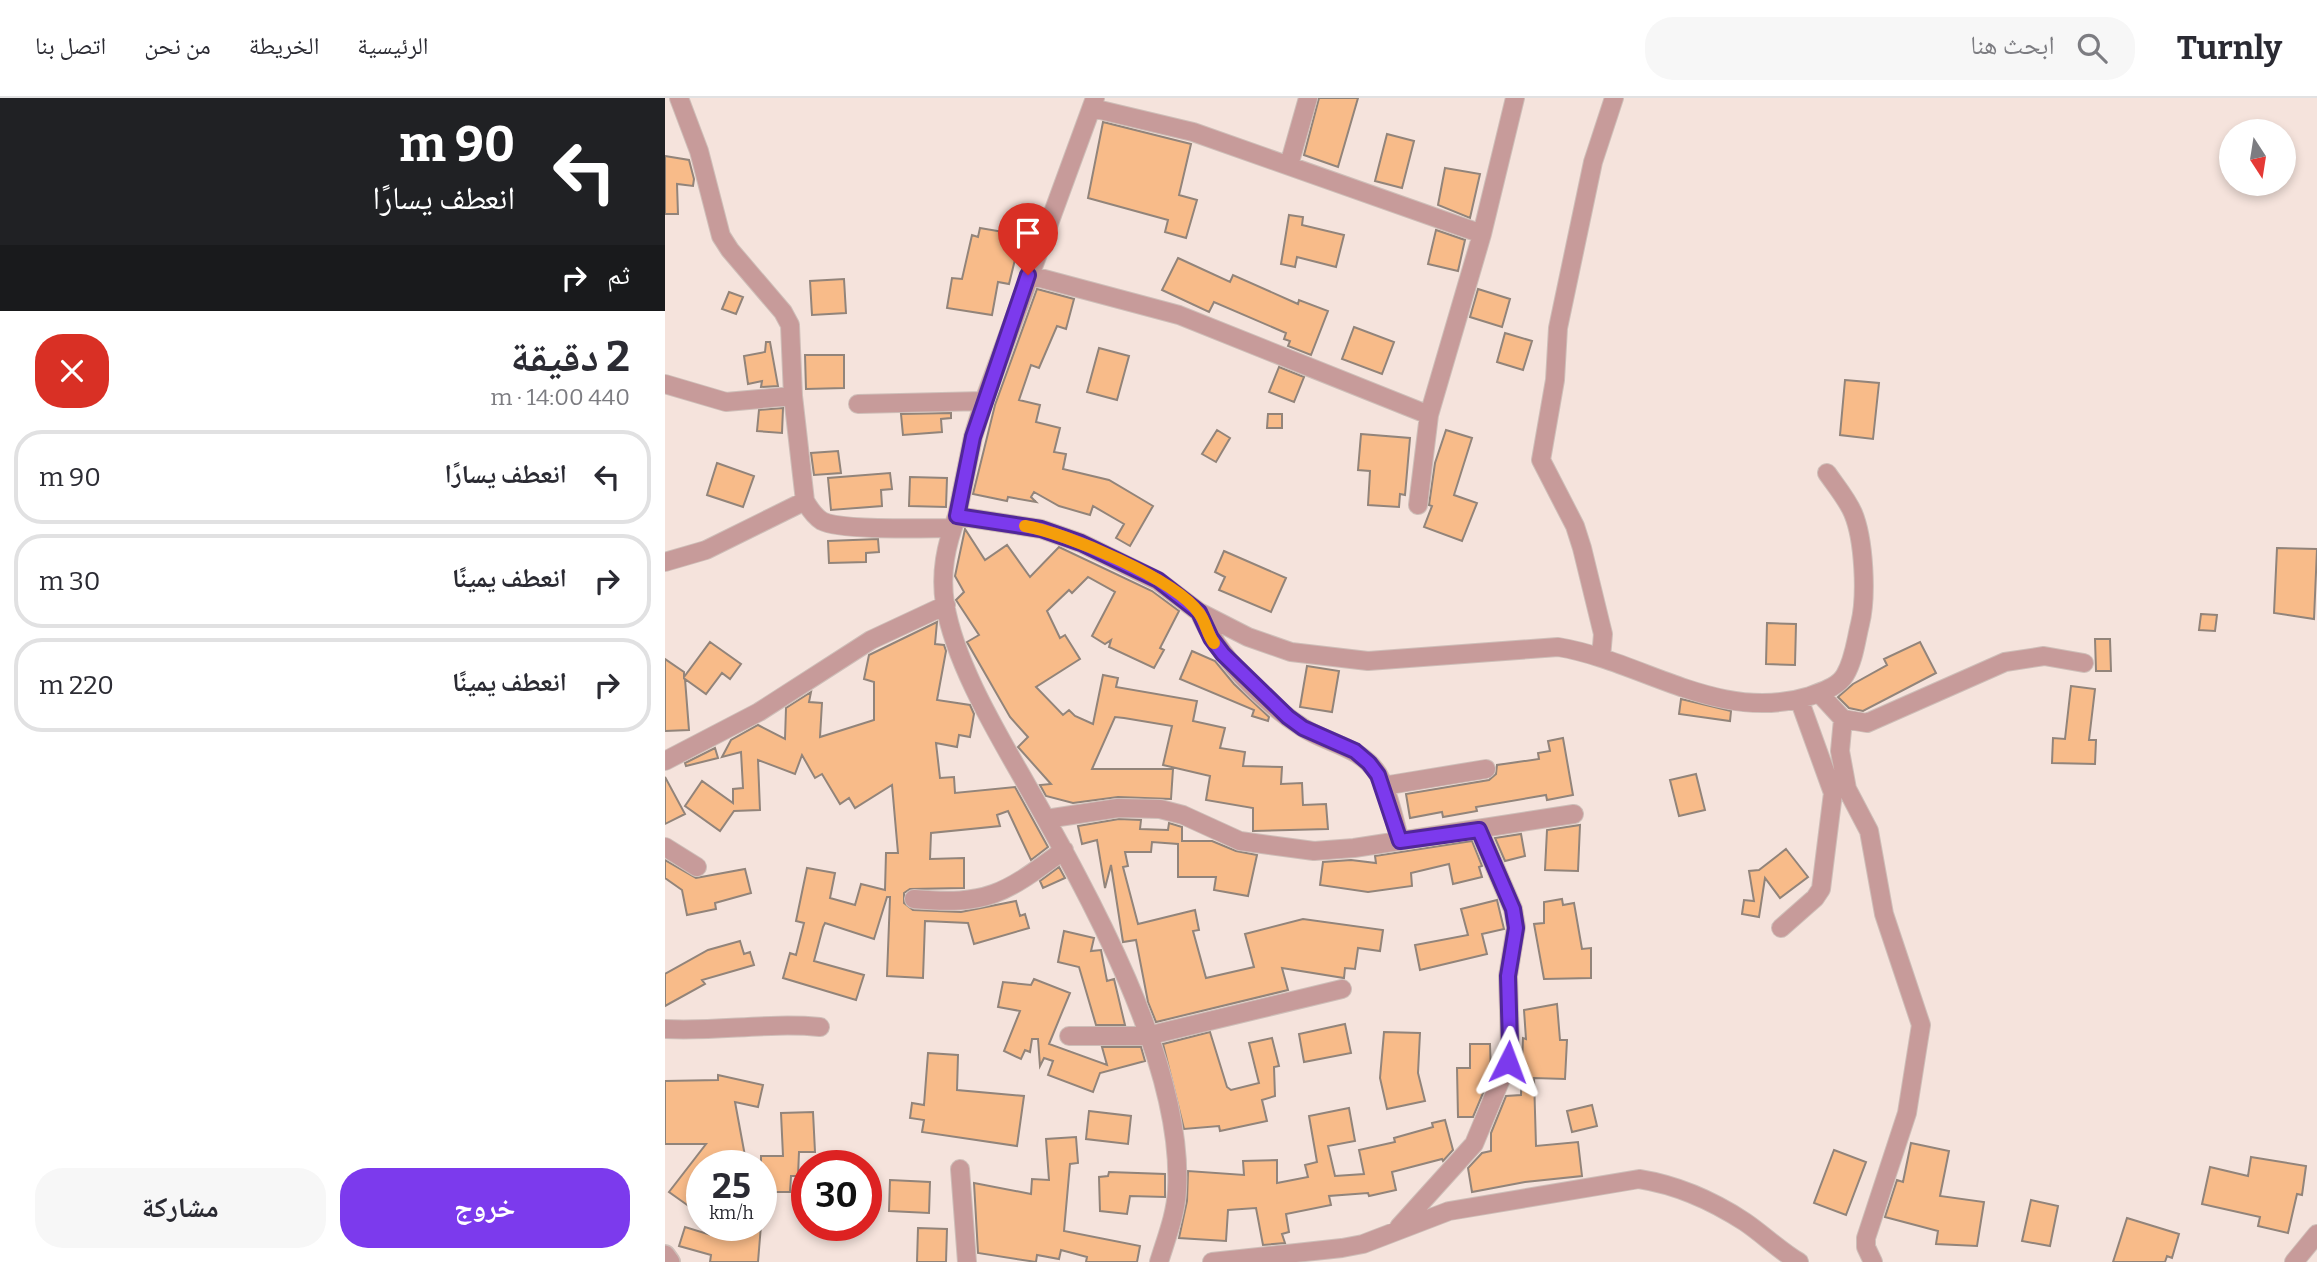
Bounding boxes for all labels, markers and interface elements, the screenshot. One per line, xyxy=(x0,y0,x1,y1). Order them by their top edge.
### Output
search box xyxy=(1645,17,2135,80)
text: Turnly xyxy=(2177,28,2282,68)
icon: search xyxy=(2073,29,2111,67)
text: ابحث هنا xyxy=(1970,30,2055,61)
text: اتصل بنا xyxy=(35,32,106,60)
text: من نحن xyxy=(144,32,211,60)
text: الخريطة xyxy=(249,32,319,60)
text: الرئيسية xyxy=(357,32,429,60)
text: 90 m xyxy=(399,115,515,174)
north arrow xyxy=(2219,119,2296,196)
map controls xyxy=(2219,119,2296,196)
icon: left xyxy=(539,126,630,217)
text: انعطف يسارًا xyxy=(372,179,515,217)
pin xyxy=(998,203,1058,275)
icon: arrive xyxy=(1009,214,1047,252)
icon: right xyxy=(555,259,593,297)
text: ثم xyxy=(607,260,630,291)
text: 2 دقيقة xyxy=(511,332,630,382)
button: close xyxy=(35,334,109,408)
text: 440 m · 14:00 xyxy=(491,383,630,411)
icon: left xyxy=(588,458,626,496)
text: انعطف يسارًا xyxy=(444,459,567,490)
text: 90 m xyxy=(39,462,101,493)
icon: right xyxy=(588,562,626,600)
text: انعطف يمينًا xyxy=(452,563,567,594)
text: 30 m xyxy=(39,566,101,597)
icon: right xyxy=(588,666,626,704)
text: انعطف يمينًا xyxy=(452,667,567,698)
text: 220 m xyxy=(39,670,114,701)
position arrow xyxy=(1471,1025,1545,1099)
speed limit sign: 30 xyxy=(791,1150,882,1241)
text: 25 xyxy=(712,1165,751,1207)
button: مشاركة xyxy=(35,1168,326,1248)
button: خروج xyxy=(340,1168,630,1248)
text: km/h xyxy=(709,1202,754,1224)

